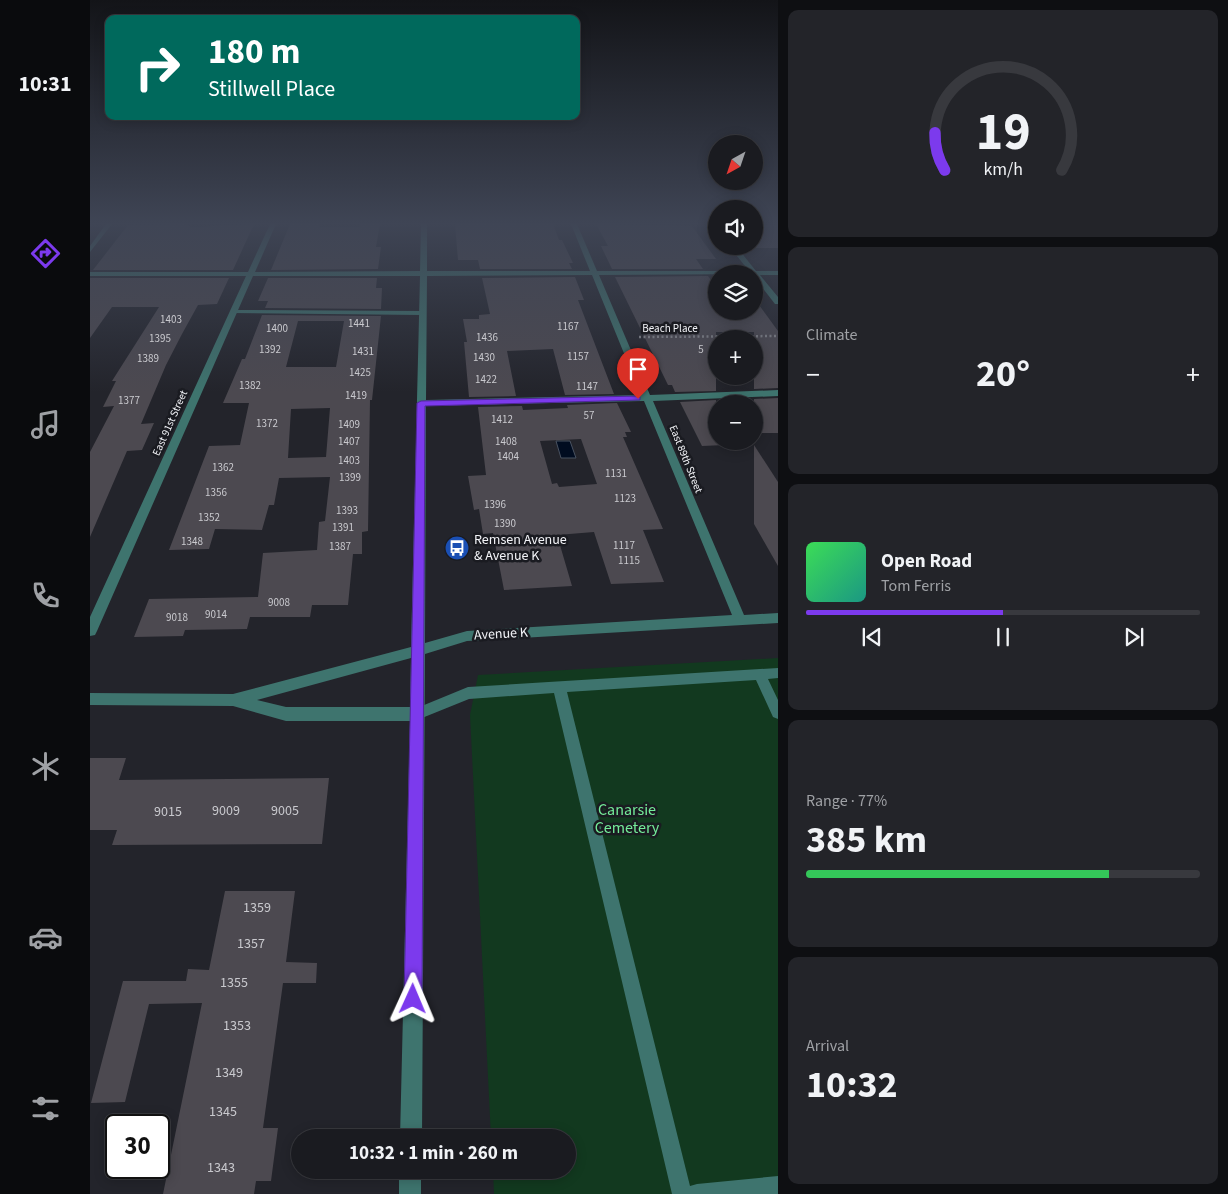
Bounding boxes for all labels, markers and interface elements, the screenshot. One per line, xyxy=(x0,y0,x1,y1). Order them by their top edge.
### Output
text: 180 m xyxy=(208,27,300,77)
icon: right xyxy=(125,35,190,100)
text: 10:31 xyxy=(18,68,72,100)
text: Stillwell Place xyxy=(208,73,335,105)
text: 19 xyxy=(976,96,1030,170)
north arrow xyxy=(708,135,762,190)
map controls xyxy=(708,135,763,450)
text: km/h xyxy=(983,157,1023,182)
button: sound xyxy=(708,200,763,255)
icon: directions xyxy=(28,236,63,271)
button: layers xyxy=(708,265,763,320)
house number: 1403 xyxy=(160,312,182,327)
house number: 1441 xyxy=(348,316,370,331)
house number: 1167 xyxy=(557,319,579,334)
house number: 1400 xyxy=(266,321,288,336)
street label: Beach Place xyxy=(642,321,698,336)
text: Climate xyxy=(806,324,857,346)
house number: 1436 xyxy=(476,330,498,345)
button: + xyxy=(708,330,763,385)
house number: 1395 xyxy=(149,331,171,346)
house number: 1392 xyxy=(259,342,281,357)
house number: 5 xyxy=(698,342,704,357)
house number: 1431 xyxy=(352,344,374,359)
text: 20° xyxy=(976,347,1030,401)
pin xyxy=(617,348,659,399)
house number: 1157 xyxy=(567,349,589,364)
house number: 1430 xyxy=(473,350,495,365)
house number: 1389 xyxy=(137,351,159,366)
icon: arrive xyxy=(624,355,652,383)
text: − xyxy=(806,355,820,395)
text: + xyxy=(1186,355,1200,395)
house number: 1425 xyxy=(349,365,371,380)
house number: 1422 xyxy=(475,372,497,387)
house number: 1382 xyxy=(239,378,261,393)
house number: 1147 xyxy=(576,379,598,394)
street label: East 91st Street xyxy=(149,388,191,458)
house number: 1419 xyxy=(345,388,367,403)
house number: 1377 xyxy=(118,393,140,408)
button: − xyxy=(708,395,763,450)
icon: music xyxy=(28,407,63,442)
house number: 57 xyxy=(584,408,594,423)
house number: 1412 xyxy=(491,412,513,427)
house number: 1372 xyxy=(256,416,278,431)
house number: 1409 xyxy=(338,417,360,432)
street label: East 89th Street xyxy=(666,423,707,495)
house number: 1407 xyxy=(338,434,360,449)
house number: 1408 xyxy=(495,434,517,449)
house number: 1404 xyxy=(497,449,519,464)
house number: 1403 xyxy=(338,453,360,468)
house number: 1362 xyxy=(212,460,234,475)
house number: 1131 xyxy=(605,466,627,481)
house number: 1399 xyxy=(339,470,361,485)
house number: 1356 xyxy=(205,485,227,500)
house number: 1123 xyxy=(614,491,636,506)
house number: 1396 xyxy=(484,497,506,512)
house number: 1393 xyxy=(336,503,358,518)
house number: 1352 xyxy=(198,510,220,525)
house number: 1390 xyxy=(494,516,516,531)
house number: 1391 xyxy=(332,520,354,535)
place label: Remsen Avenue & Avenue K xyxy=(474,530,567,566)
house number: 1348 xyxy=(181,534,203,549)
bus stop icon: Remsen Avenue & Avenue K xyxy=(444,535,470,561)
house number: 1117 xyxy=(613,538,635,553)
house number: 1387 xyxy=(329,539,351,554)
text: Open Road xyxy=(881,548,972,575)
house number: 1115 xyxy=(618,553,640,568)
text: Tom Ferris xyxy=(881,575,951,597)
icon: phone xyxy=(28,578,63,613)
house number: 9008 xyxy=(268,595,290,610)
house number: 9014 xyxy=(205,607,227,622)
house number: 9018 xyxy=(166,610,188,625)
street label: Avenue K xyxy=(473,623,529,645)
icon: previous xyxy=(858,623,886,651)
icon: pause xyxy=(989,623,1017,651)
icon: next xyxy=(1120,623,1148,651)
icon: climate xyxy=(28,749,63,784)
text: Range · 77% xyxy=(806,790,887,812)
park label: Canarsie Cemetery xyxy=(595,799,660,839)
house number: 9009 xyxy=(212,801,240,821)
house number: 9005 xyxy=(271,801,299,821)
house number: 9015 xyxy=(154,802,182,822)
text: 385 km xyxy=(806,813,927,867)
house number: 1359 xyxy=(243,898,271,918)
icon: car xyxy=(28,920,63,955)
house number: 1357 xyxy=(237,934,265,954)
position arrow xyxy=(386,972,438,1024)
house number: 1355 xyxy=(220,973,248,993)
house number: 1353 xyxy=(223,1016,251,1036)
text: Arrival xyxy=(806,1035,849,1057)
text: 10:32 xyxy=(806,1058,898,1112)
house number: 1349 xyxy=(215,1063,243,1083)
icon: filters xyxy=(28,1091,63,1126)
house number: 1345 xyxy=(209,1102,237,1122)
speed limit sign: 30 xyxy=(105,1114,170,1179)
text: 10:32 · 1 min · 260 m xyxy=(349,1140,518,1167)
house number: 1343 xyxy=(207,1158,235,1178)

